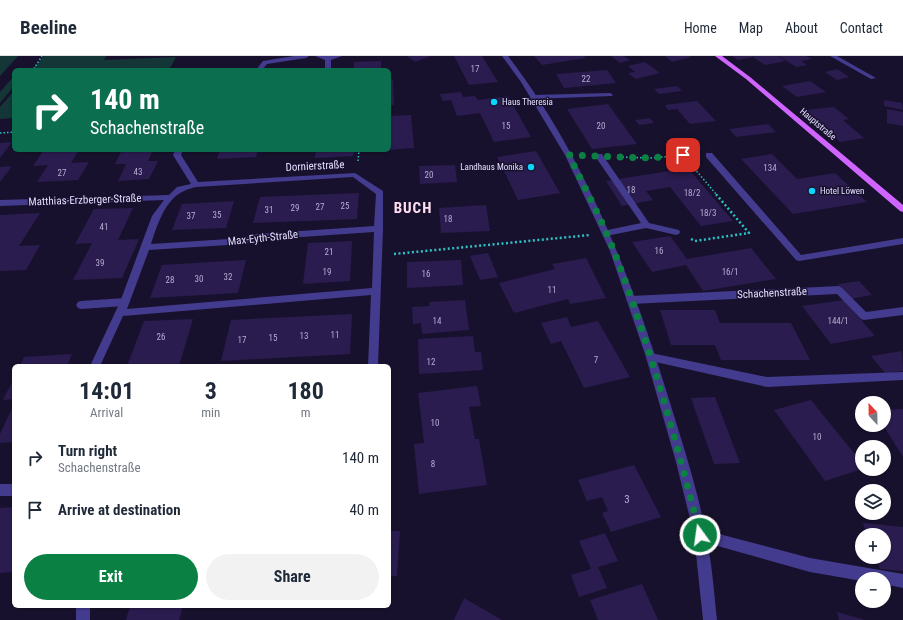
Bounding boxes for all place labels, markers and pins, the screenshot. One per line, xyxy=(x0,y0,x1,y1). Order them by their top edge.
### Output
marker: Haus Theresia xyxy=(489,97,499,107)
place label: Haus Theresia xyxy=(502,97,553,107)
pin xyxy=(666,138,700,172)
place label: Landhaus Monika xyxy=(460,162,523,172)
marker: Landhaus Monika xyxy=(526,162,536,172)
marker: Hotel Löwen xyxy=(807,186,817,196)
place label: Hotel Löwen xyxy=(820,186,864,196)

